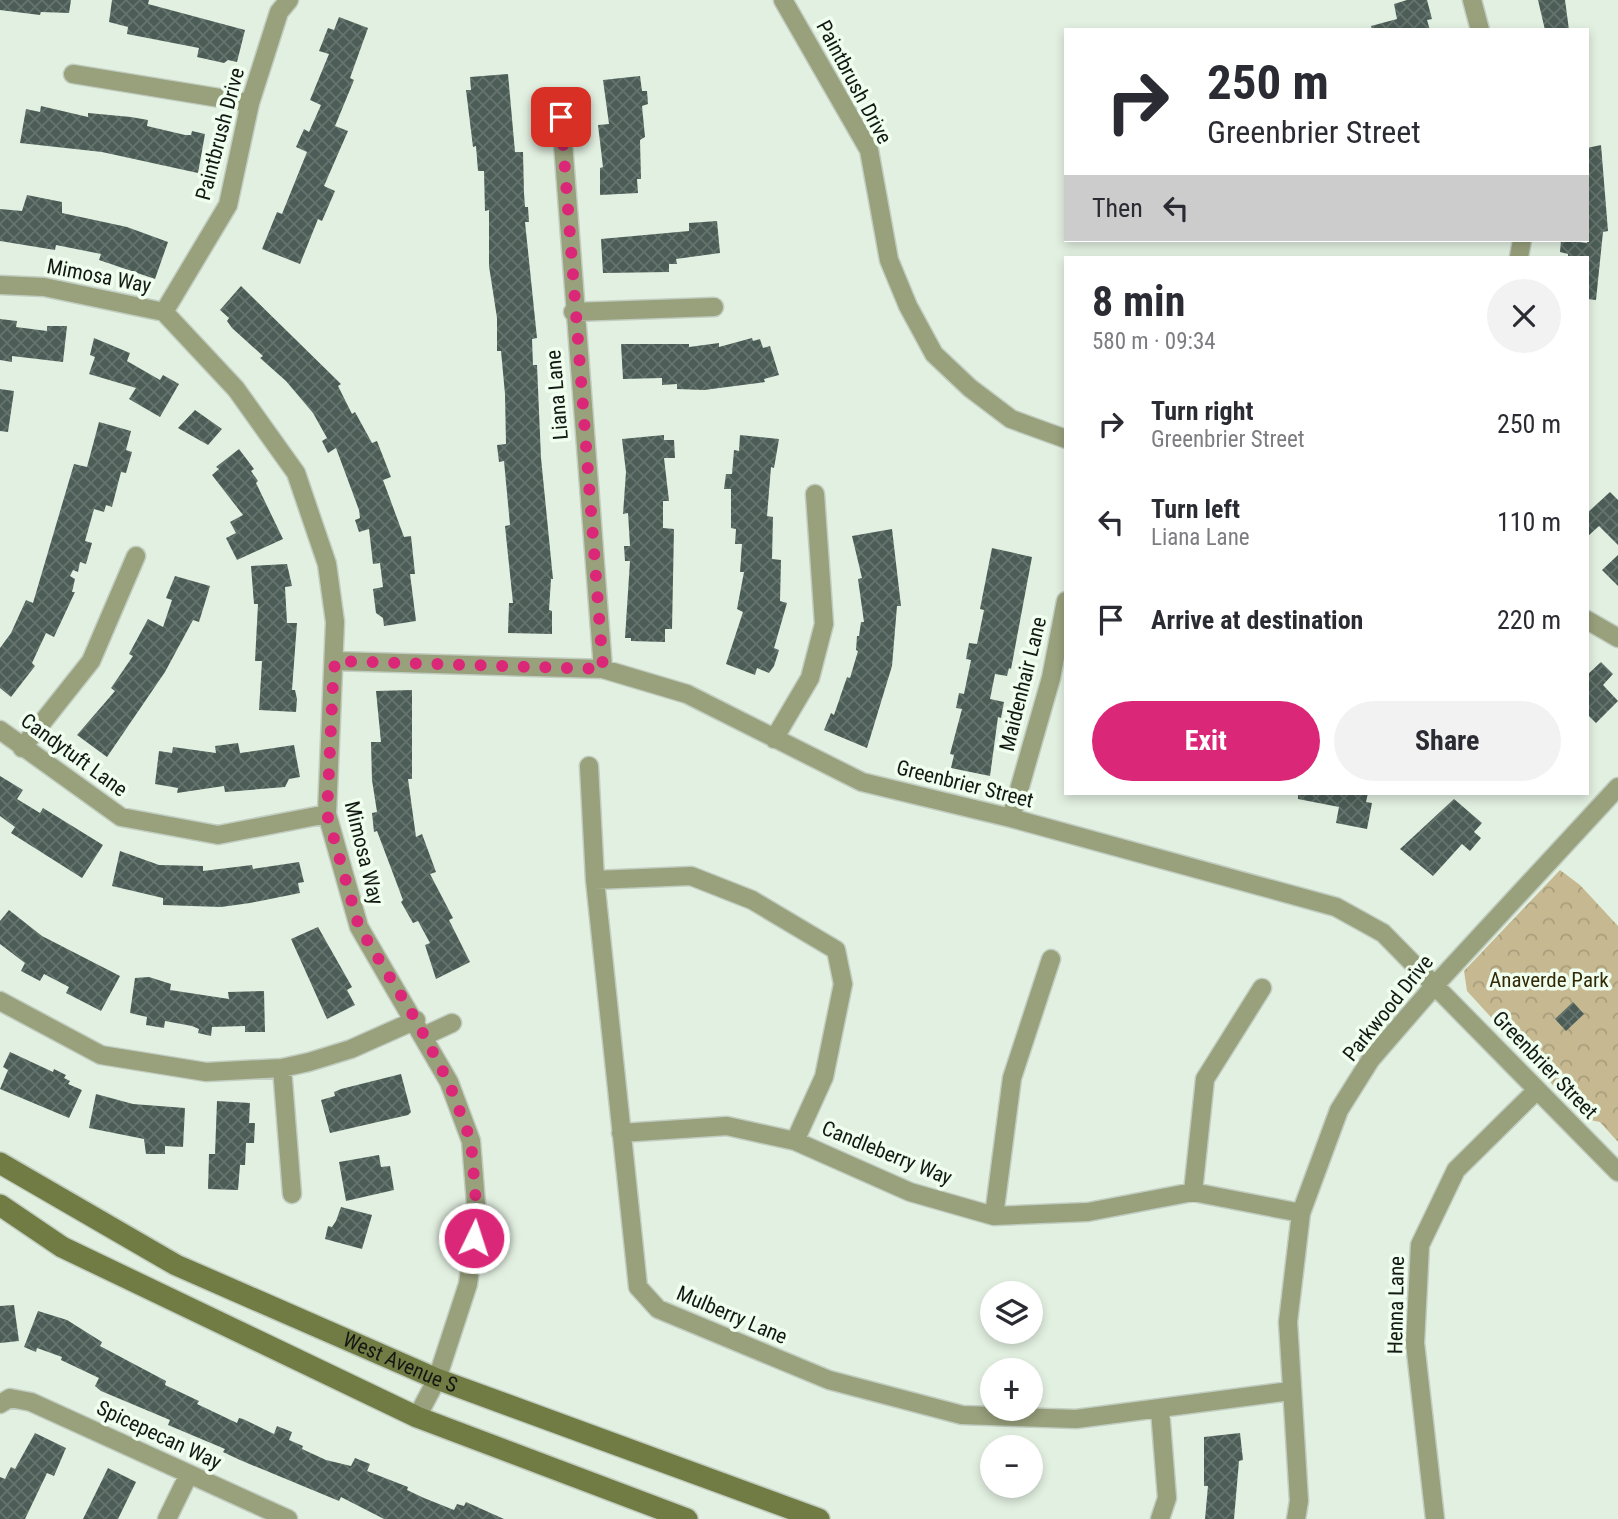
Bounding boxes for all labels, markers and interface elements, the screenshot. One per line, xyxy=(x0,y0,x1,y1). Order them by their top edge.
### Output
street label: Paintbrush Drive xyxy=(811,16,897,148)
text: 250 m xyxy=(1207,54,1329,111)
icon: right xyxy=(1092,56,1183,147)
street label: Paintbrush Drive xyxy=(191,65,249,203)
pin xyxy=(531,87,591,147)
icon: arrive xyxy=(542,98,580,136)
text: Greenbrier Street xyxy=(1207,113,1421,151)
icon: left xyxy=(1157,189,1195,227)
text: Then xyxy=(1092,193,1143,223)
street label: Mimosa Way xyxy=(45,254,153,298)
text: 8 min xyxy=(1092,277,1185,326)
button: close xyxy=(1487,279,1561,353)
text: 580 m · 09:34 xyxy=(1092,328,1216,355)
street label: Liana Lane xyxy=(541,349,573,441)
text: Turn right xyxy=(1151,396,1253,426)
icon: right xyxy=(1092,405,1130,443)
text: 250 m xyxy=(1497,409,1561,439)
text: Greenbrier Street xyxy=(1151,426,1305,453)
text: Turn left xyxy=(1151,494,1240,524)
icon: left xyxy=(1092,503,1130,541)
text: 110 m xyxy=(1497,507,1561,537)
text: Liana Lane xyxy=(1151,524,1250,551)
icon: arrive xyxy=(1092,601,1130,639)
text: Arrive at destination xyxy=(1151,605,1363,635)
text: 220 m xyxy=(1497,605,1561,635)
street label: Maidenhair Lane xyxy=(995,614,1051,754)
button: Exit xyxy=(1092,701,1320,781)
button: Share xyxy=(1334,701,1561,781)
street label: Candytuft Lane xyxy=(16,708,132,802)
street label: Greenbrier Street xyxy=(894,755,1036,813)
street label: Mimosa Way xyxy=(340,799,389,907)
street label: Parkwood Drive xyxy=(1338,950,1438,1066)
park label: Anaverde Park xyxy=(1489,968,1609,992)
street label: Greenbrier Street xyxy=(1488,1006,1602,1124)
street label: Candleberry Way xyxy=(818,1116,956,1190)
position arrow xyxy=(437,1201,511,1275)
street label: Henna Lane xyxy=(1383,1256,1409,1354)
street label: Mulberry Lane xyxy=(673,1281,791,1349)
map controls xyxy=(980,1281,1043,1498)
button: layers xyxy=(980,1281,1043,1344)
street label: West Avenue S xyxy=(339,1327,461,1398)
button: + xyxy=(980,1358,1043,1421)
street label: Spicepecan Way xyxy=(93,1396,225,1474)
button: − xyxy=(980,1435,1043,1498)

